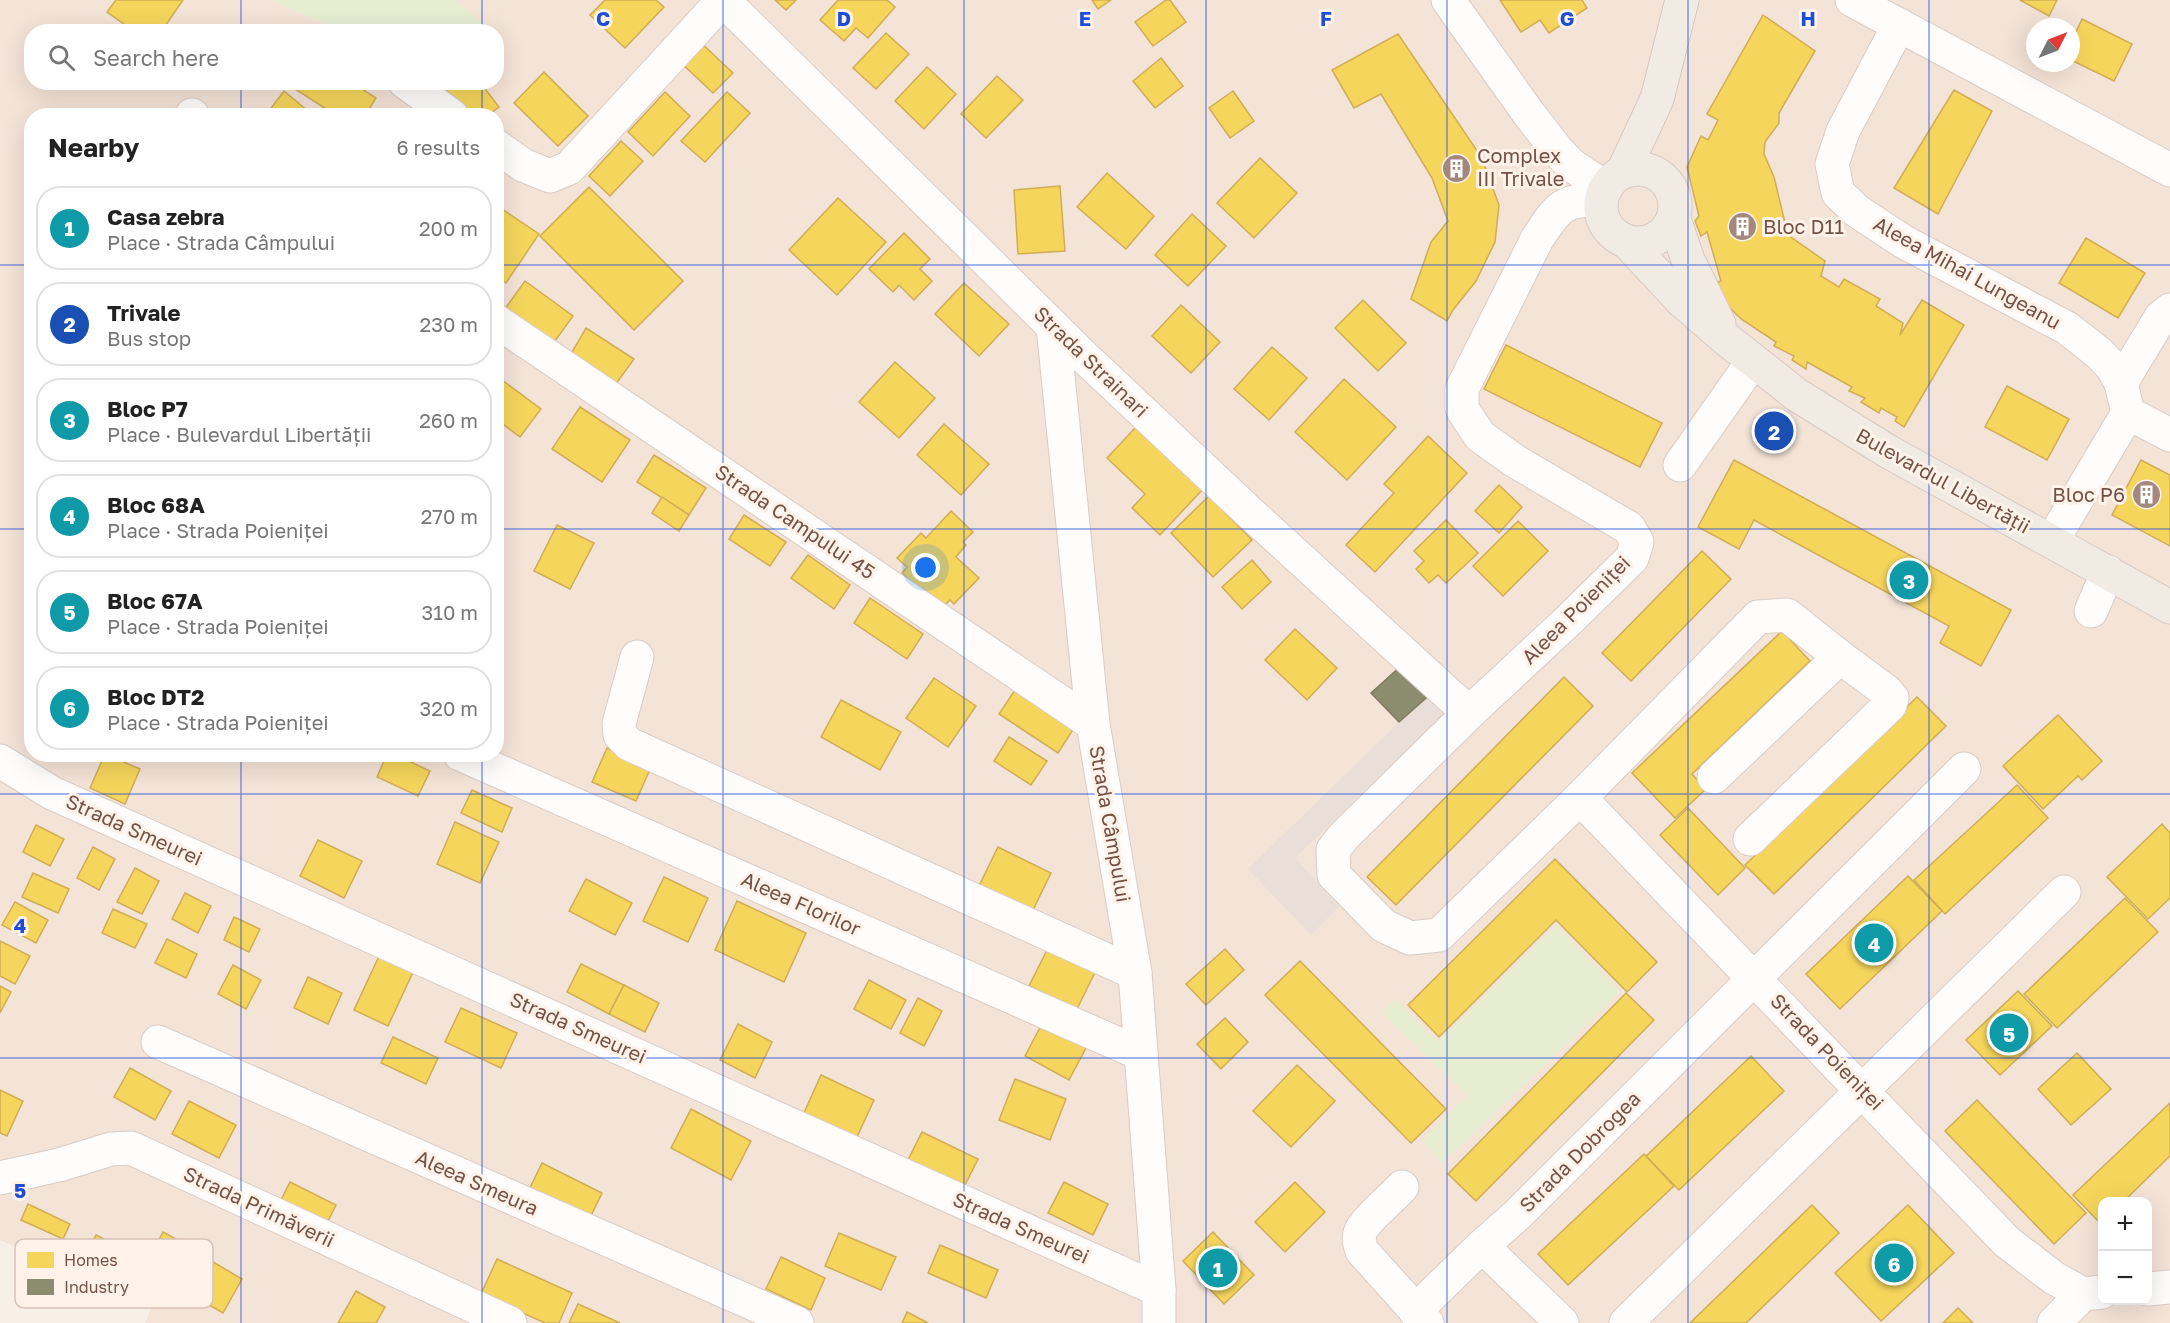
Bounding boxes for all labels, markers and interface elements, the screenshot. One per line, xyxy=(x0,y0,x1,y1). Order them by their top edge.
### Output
text: C xyxy=(596,6,610,30)
text: D xyxy=(837,6,851,30)
text: E xyxy=(1079,6,1091,30)
text: F xyxy=(1320,6,1332,30)
text: G xyxy=(1560,6,1574,30)
text: H xyxy=(1800,6,1816,30)
north arrow xyxy=(2026,18,2080,72)
search box xyxy=(24,24,504,90)
icon: search xyxy=(45,41,78,74)
text: Search here xyxy=(93,44,219,71)
text: Nearby xyxy=(48,132,139,163)
text: 6 results xyxy=(396,135,480,159)
place label: Complex III Trivale xyxy=(1477,143,1564,190)
building icon: Complex III Trivale xyxy=(1440,152,1472,184)
text: Casa zebra xyxy=(107,203,225,230)
building icon: Bloc D11 xyxy=(1726,211,1758,243)
street label: Aleea Mihai Lungeanu xyxy=(1870,211,2065,334)
place label: Bloc D11 xyxy=(1763,214,1844,238)
text: 1 xyxy=(64,216,75,240)
text: 200 m xyxy=(419,216,478,240)
text: Place · Strada Câmpului xyxy=(107,230,335,254)
text: Trivale xyxy=(107,299,180,326)
street label: Strada Strainari xyxy=(1030,301,1154,422)
text: 2 xyxy=(63,312,76,336)
text: 230 m xyxy=(420,312,478,336)
text: Bus stop xyxy=(107,326,191,350)
text: Bloc P7 xyxy=(107,395,188,422)
text: 3 xyxy=(63,408,76,432)
text: 260 m xyxy=(419,408,478,432)
pin: 2 xyxy=(1754,408,1794,454)
text: Place · Bulevardul Libertății xyxy=(107,422,371,446)
street label: Bulevardul Libertății xyxy=(1852,422,2035,539)
street label: Strada Campului 45 xyxy=(711,459,880,584)
building icon: Bloc P6 xyxy=(2130,479,2162,511)
place label: Bloc P6 xyxy=(2052,482,2125,506)
text: Bloc 68A xyxy=(107,491,205,518)
text: 4 xyxy=(63,504,76,528)
text: 270 m xyxy=(421,504,478,528)
text: Place · Strada Poieniței xyxy=(107,518,329,542)
street label: Aleea Poieniței xyxy=(1516,550,1635,669)
your location xyxy=(911,553,940,582)
pin: 3 xyxy=(1890,558,1928,602)
text: Bloc 67A xyxy=(107,587,203,614)
text: 5 xyxy=(63,600,76,624)
text: 310 m xyxy=(422,600,478,624)
text: Place · Strada Poieniței xyxy=(107,614,329,638)
text: Bloc DT2 xyxy=(107,683,204,710)
text: 6 xyxy=(63,696,76,720)
text: 320 m xyxy=(420,696,478,720)
text: Place · Strada Poieniței xyxy=(107,710,329,734)
street label: Strada Câmpului xyxy=(1085,744,1137,904)
street label: Strada Smeurei xyxy=(63,788,206,870)
street label: Aleea Florilor xyxy=(738,866,865,940)
text: 4 xyxy=(14,913,26,937)
pin: 4 xyxy=(1854,920,1894,966)
street label: Strada Smeurei xyxy=(507,986,650,1068)
street label: Strada Poieniței xyxy=(1765,988,1889,1115)
pin: 5 xyxy=(1990,1010,2028,1056)
street label: Strada Dobrogea xyxy=(1514,1086,1645,1217)
street label: Aleea Smeura xyxy=(412,1144,542,1220)
street label: Strada Primăverii xyxy=(180,1161,339,1252)
text: 5 xyxy=(14,1178,26,1202)
street label: Strada Smeurei xyxy=(950,1186,1093,1268)
map controls xyxy=(2098,1197,2152,1305)
button: + xyxy=(2098,1197,2152,1251)
legend xyxy=(15,1239,213,1308)
pin: 6 xyxy=(1874,1240,1914,1286)
pin: 1 xyxy=(1198,1246,1238,1290)
text: Homes xyxy=(64,1250,118,1270)
button: − xyxy=(2098,1251,2152,1305)
text: Industry xyxy=(64,1277,129,1297)

